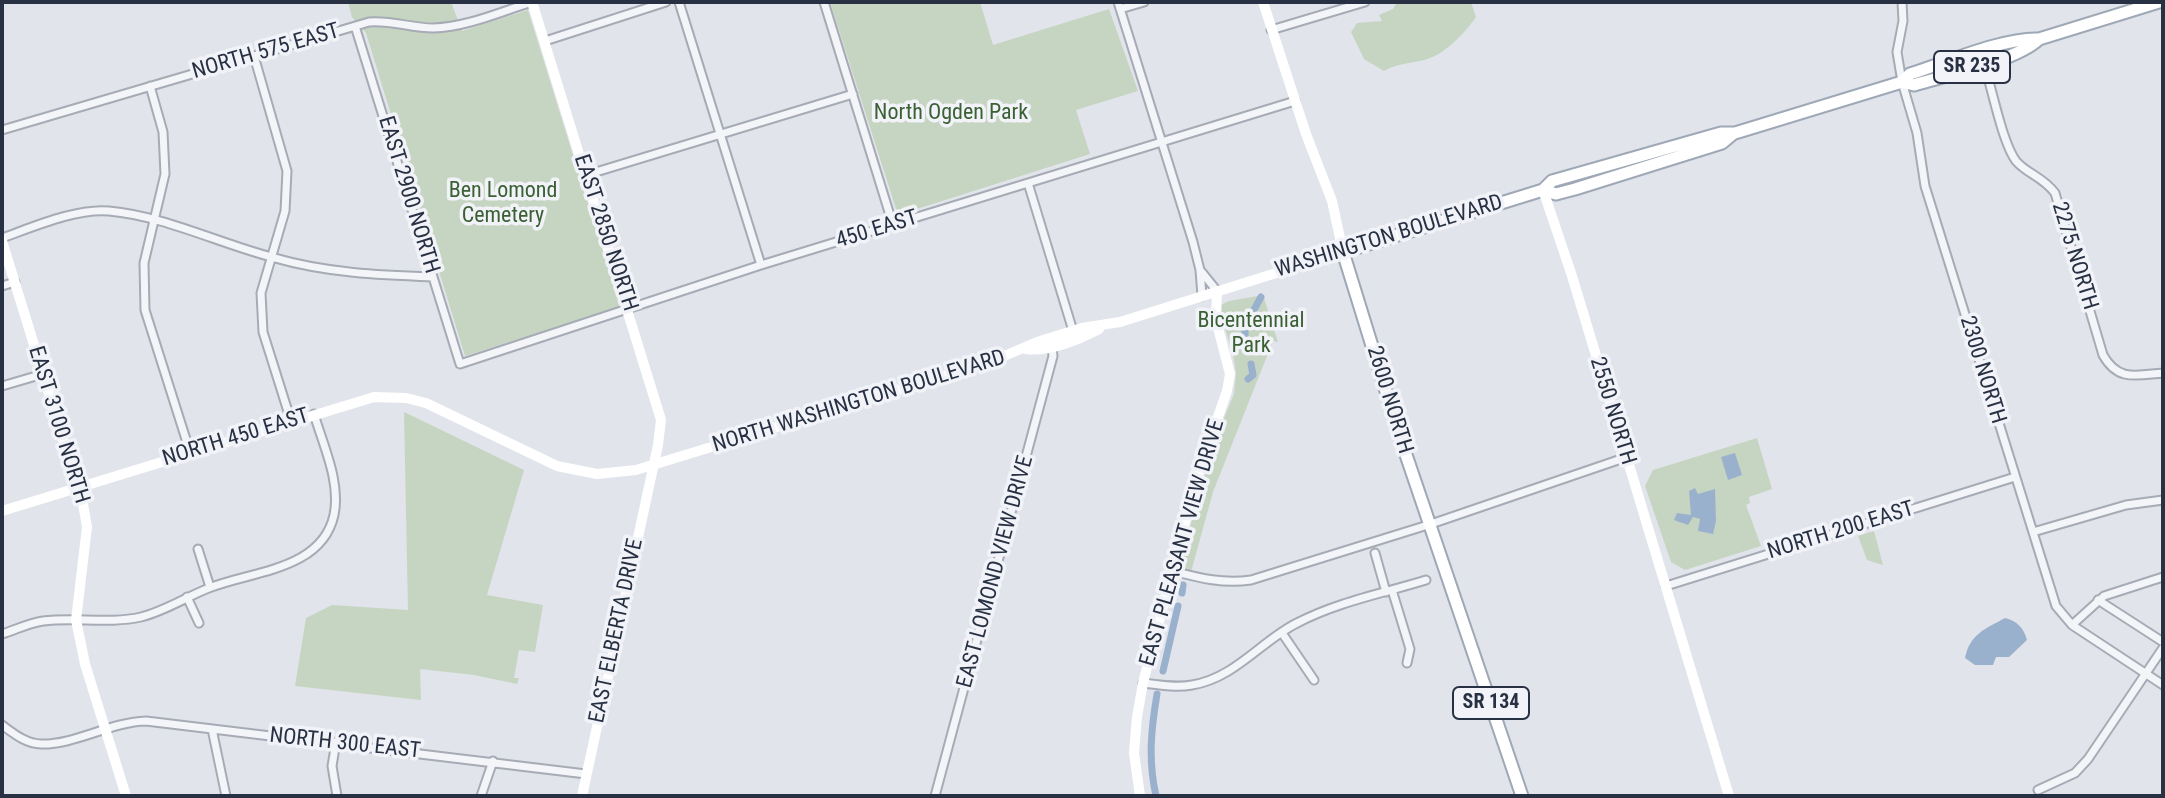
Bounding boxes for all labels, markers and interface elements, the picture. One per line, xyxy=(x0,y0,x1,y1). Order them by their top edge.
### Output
street label: NORTH 575 EAST xyxy=(189,18,343,86)
road number: SR 235 xyxy=(1934,51,2010,83)
park label: North Ogden Park xyxy=(874,100,1028,126)
street label: EAST 2900 NORTH xyxy=(372,113,444,277)
street label: EAST 2850 NORTH xyxy=(567,152,643,314)
park label: Ben Lomond Cemetery xyxy=(449,178,557,230)
street label: WASHINGTON BOULEVARD xyxy=(1272,190,1506,284)
street label: 2275 NORTH xyxy=(2045,199,2103,313)
street label: 450 EAST xyxy=(833,205,921,255)
park label: Bicentennial Park xyxy=(1198,308,1304,360)
street label: 2300 NORTH xyxy=(1953,313,2011,427)
street label: EAST 3100 NORTH xyxy=(22,343,94,507)
street label: 2600 NORTH xyxy=(1360,343,1418,457)
street label: NORTH WASHINGTON BOULEVARD xyxy=(710,345,1008,459)
street label: 2550 NORTH xyxy=(1583,354,1641,468)
street label: NORTH 450 EAST xyxy=(159,403,313,473)
street label: EAST PLEASANT VIEW DRIVE xyxy=(1135,417,1231,669)
street label: EAST LOMOND VIEW DRIVE xyxy=(952,453,1040,691)
street label: NORTH 200 EAST xyxy=(1764,496,1918,566)
street label: EAST ELBERTA DRIVE xyxy=(585,536,649,726)
road number: SR 134 xyxy=(1453,687,1529,719)
street label: NORTH 300 EAST xyxy=(268,723,422,765)

